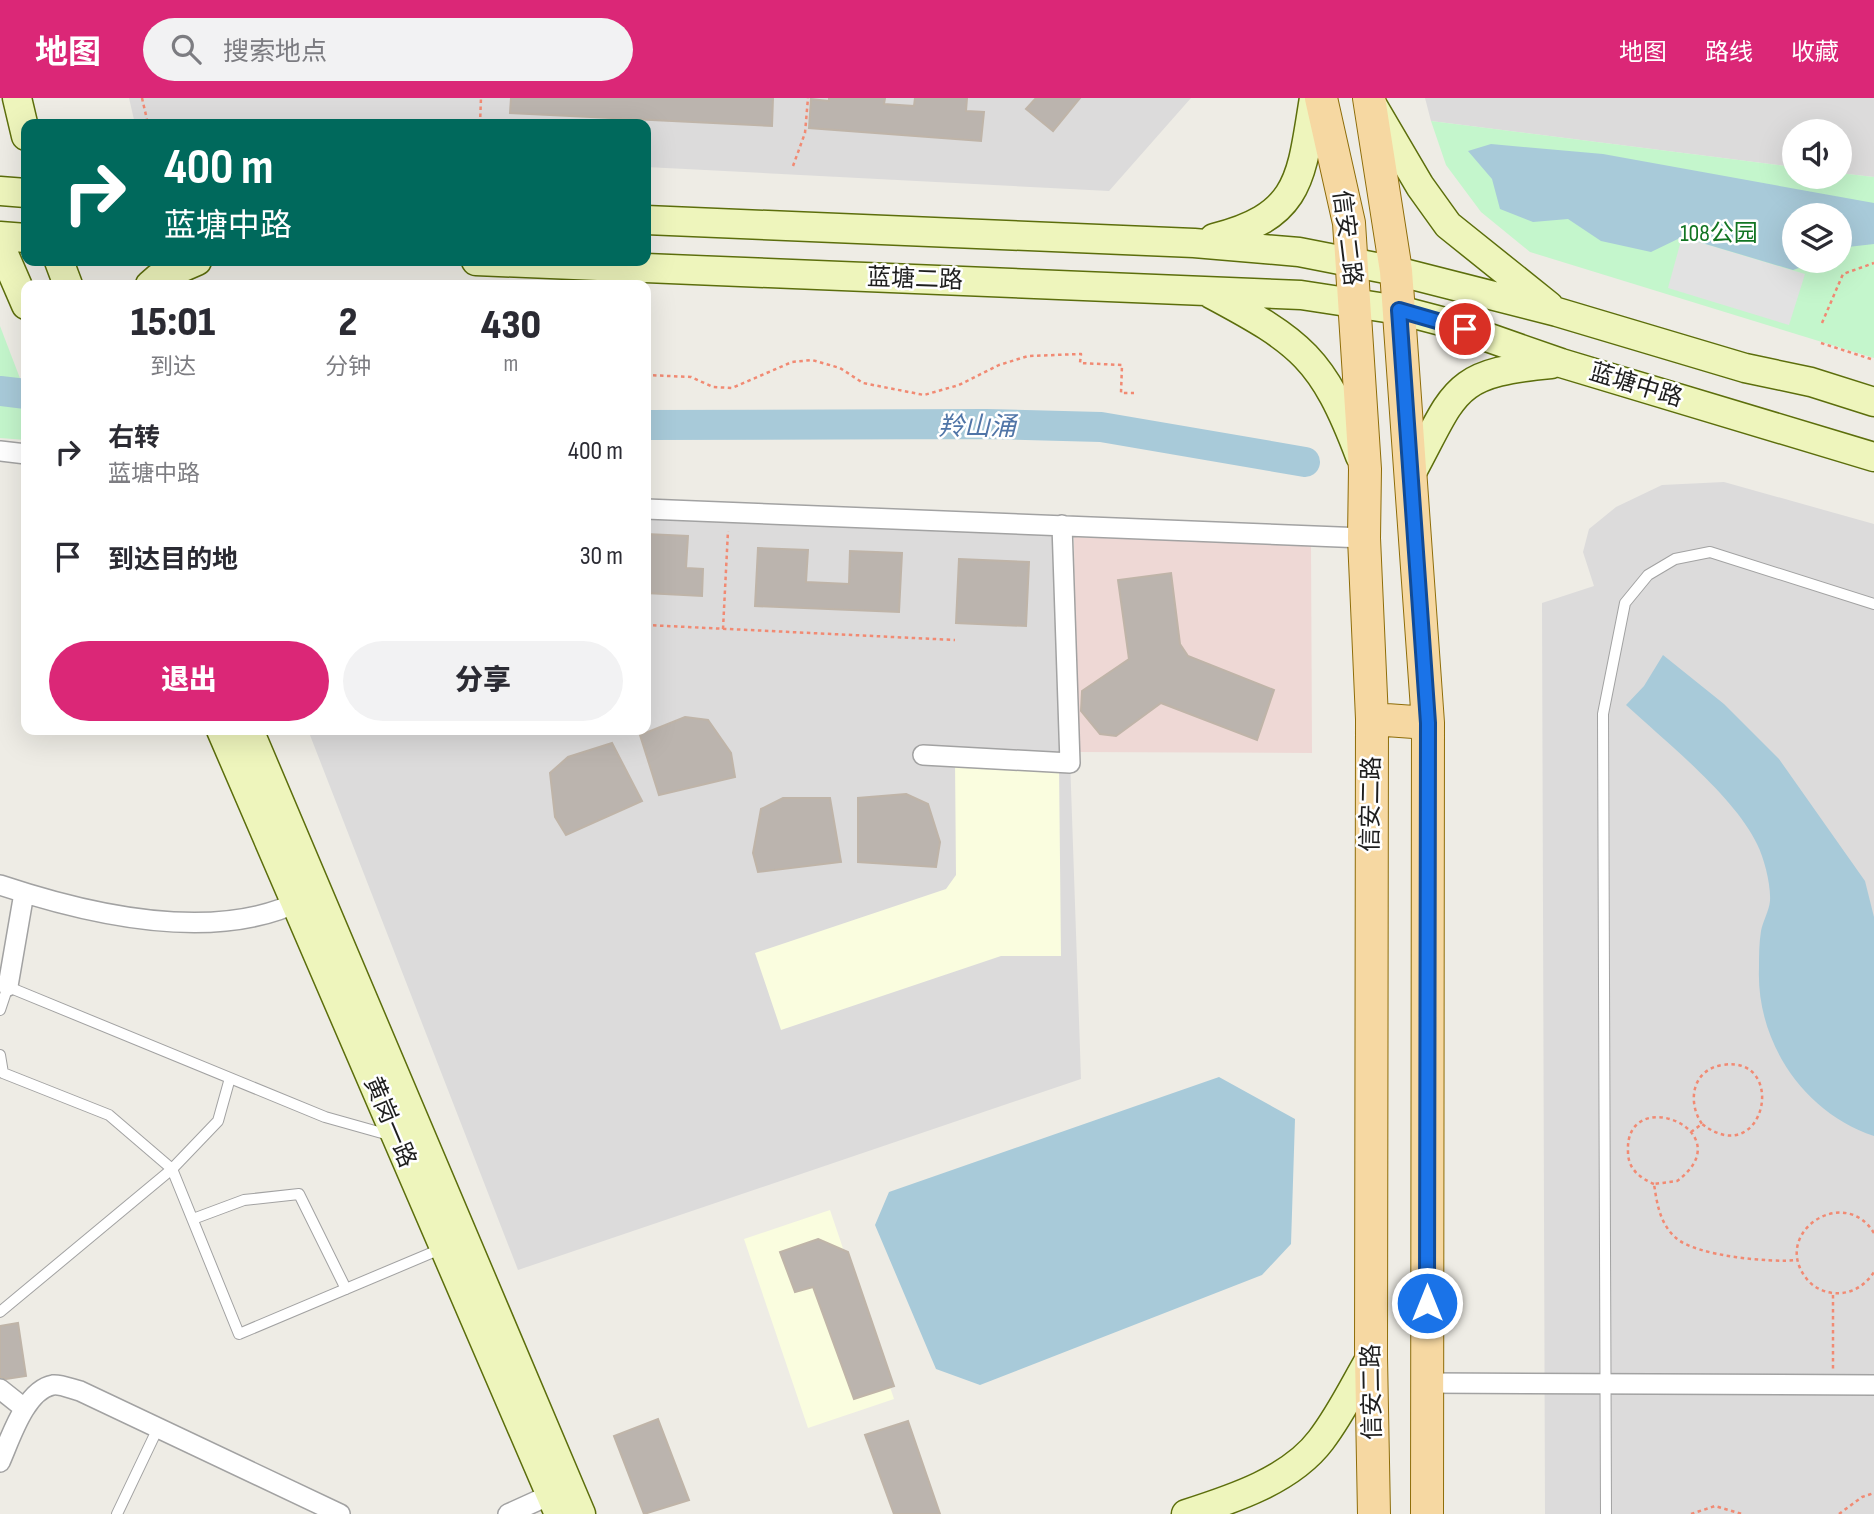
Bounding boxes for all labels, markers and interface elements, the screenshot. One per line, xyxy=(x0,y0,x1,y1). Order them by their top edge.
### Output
search box xyxy=(143,18,633,81)
icon: search xyxy=(167,30,205,68)
text: 地图 xyxy=(35,33,101,73)
text: 搜索地点 xyxy=(223,37,327,68)
text: 地图 xyxy=(1619,38,1667,67)
text: 路线 xyxy=(1705,38,1753,67)
text: 收藏 xyxy=(1791,38,1839,67)
map controls xyxy=(1782,119,1852,273)
button: sound xyxy=(1782,119,1852,189)
text: 400 m xyxy=(164,139,274,198)
icon: right xyxy=(49,147,140,238)
street label: 信安二路 xyxy=(1327,189,1367,287)
button: layers xyxy=(1782,203,1852,273)
text: 蓝塘中路 xyxy=(164,207,292,246)
park label: 108公园 xyxy=(1680,219,1758,248)
street label: 蓝塘二路 xyxy=(867,263,963,295)
text: 15:01 xyxy=(131,297,215,348)
text: 2 xyxy=(339,297,357,348)
pin xyxy=(1435,299,1495,359)
text: 430 xyxy=(481,300,541,351)
icon: arrive xyxy=(1446,310,1484,348)
text: m xyxy=(504,350,518,378)
text: 到达 xyxy=(150,353,196,381)
text: 分钟 xyxy=(325,353,371,381)
street label: 蓝塘中路 xyxy=(1586,357,1686,413)
water label: 羚山涌 xyxy=(938,412,1019,443)
text: 右转 xyxy=(108,423,160,454)
icon: right xyxy=(49,433,87,471)
text: 400 m xyxy=(568,436,623,467)
text: 蓝塘中路 xyxy=(108,460,200,488)
icon: arrive xyxy=(49,538,87,576)
text: 30 m xyxy=(580,541,623,572)
text: 到达目的地 xyxy=(108,545,238,576)
button: 退出 xyxy=(49,641,329,721)
button: 分享 xyxy=(343,641,623,721)
street label: 信安二路 xyxy=(1356,756,1386,852)
street label: 黄岗一路 xyxy=(358,1072,422,1172)
position arrow xyxy=(1390,1266,1464,1340)
street label: 信安二路 xyxy=(1357,1344,1387,1440)

